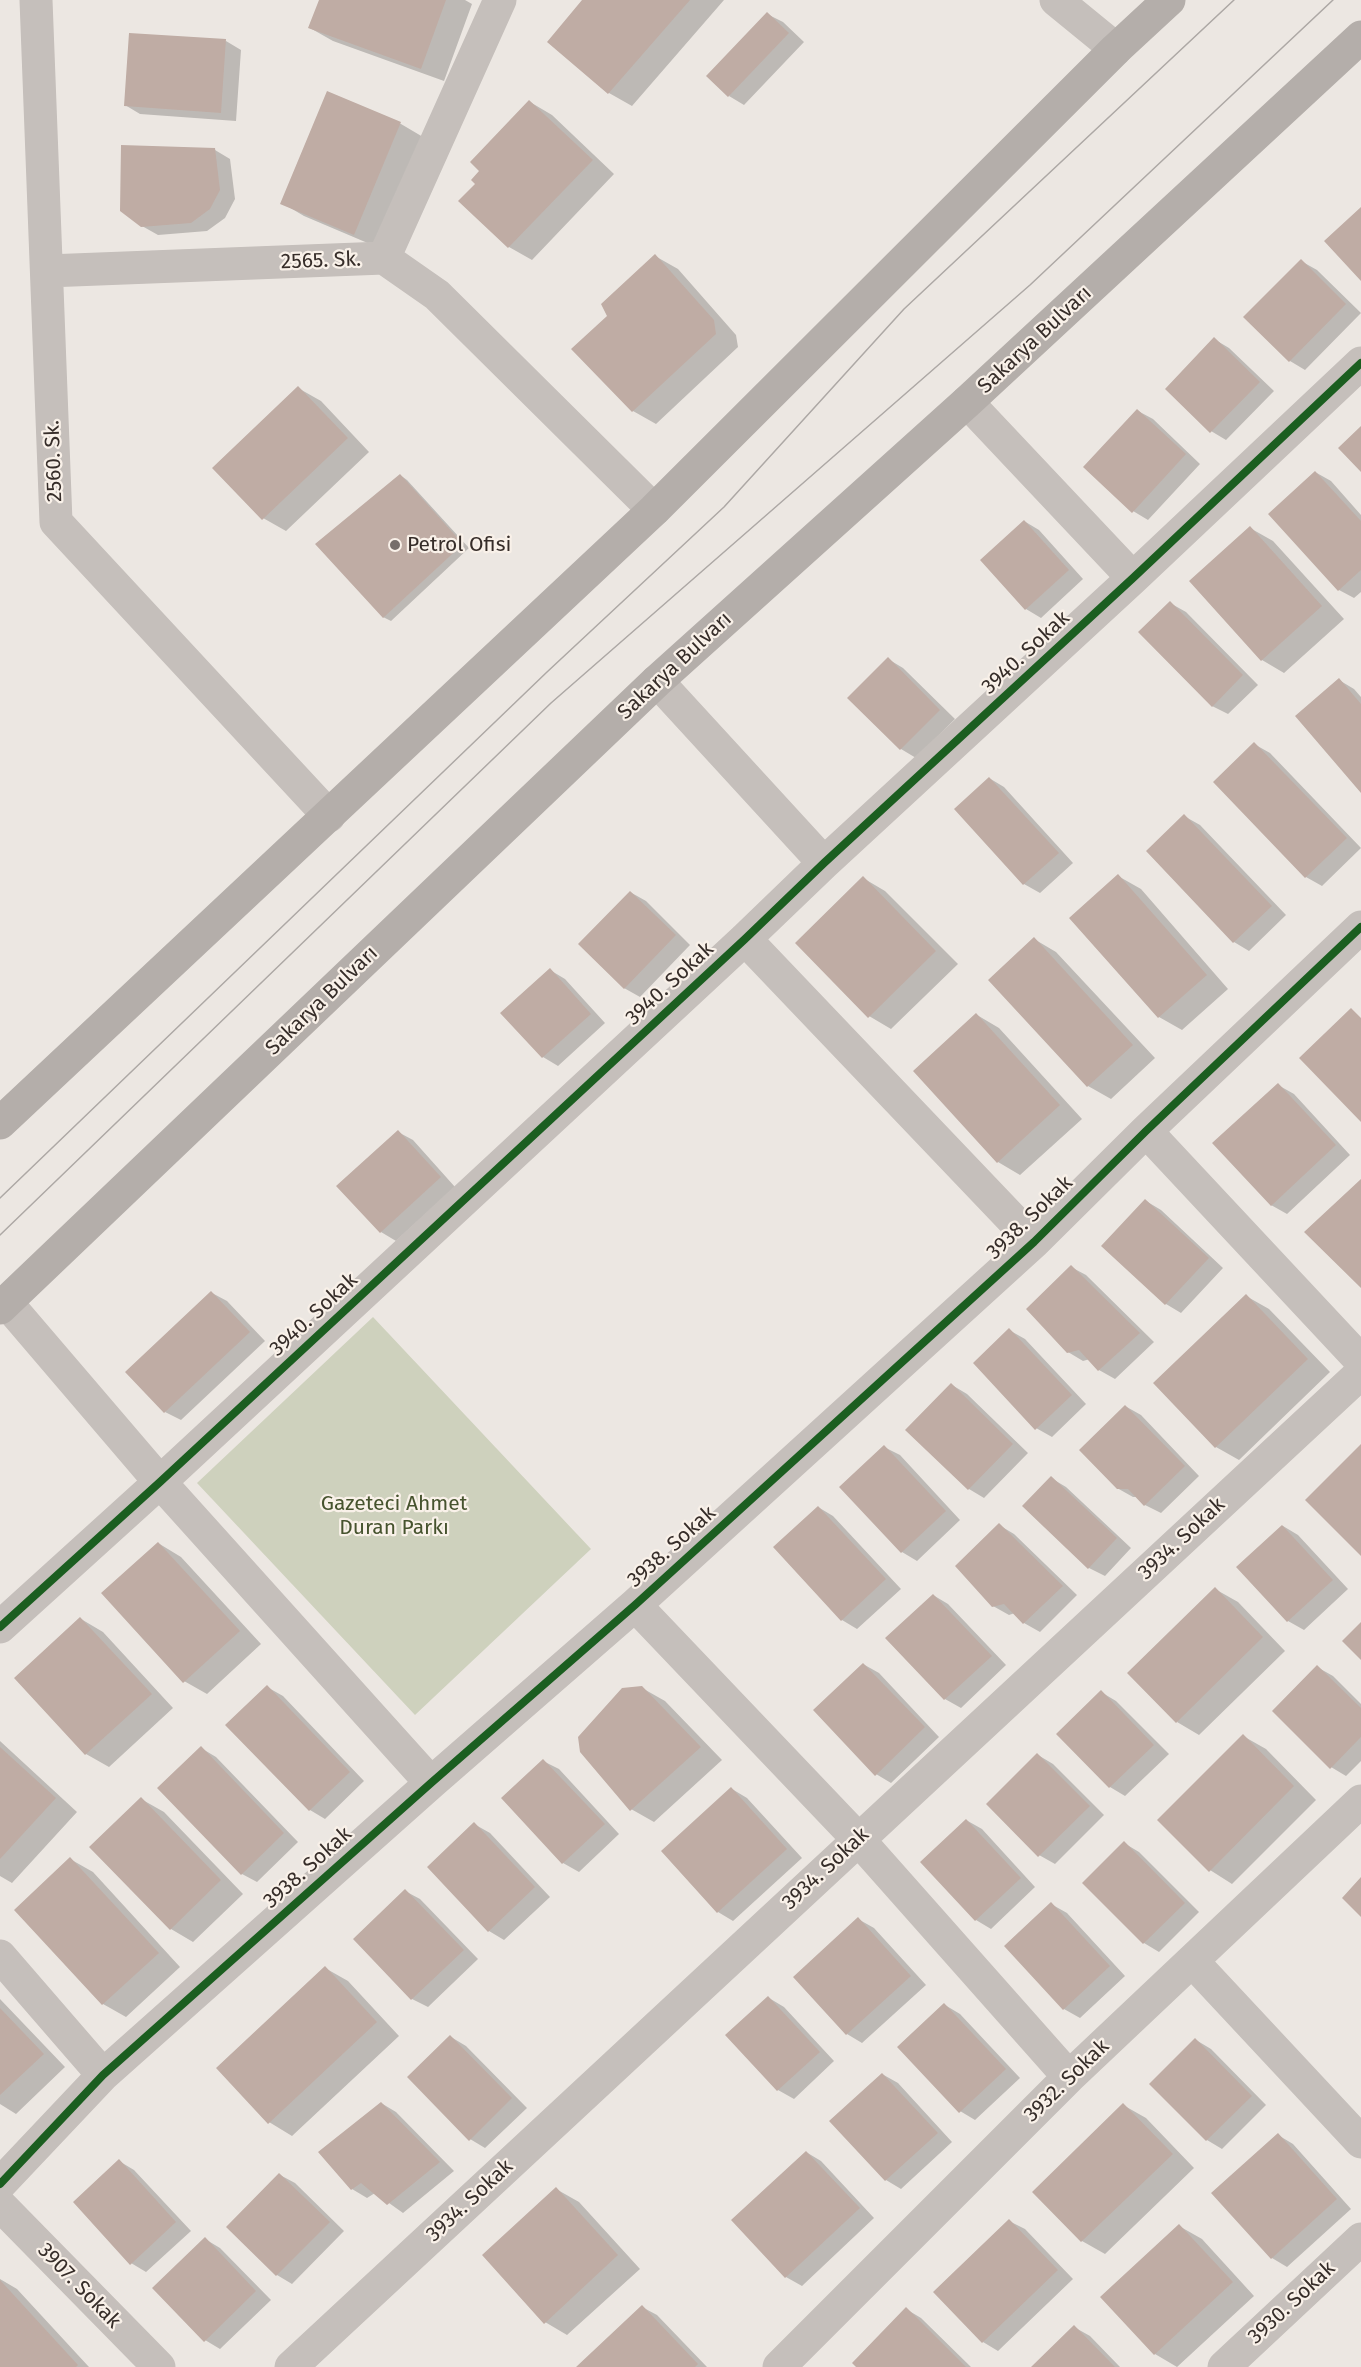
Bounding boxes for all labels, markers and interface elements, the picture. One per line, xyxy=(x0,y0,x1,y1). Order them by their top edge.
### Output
street label: 2565. Sk. xyxy=(280,247,362,275)
street label: Sakarya Bulvarı xyxy=(973,281,1097,399)
street label: 2560. Sk. xyxy=(40,420,68,502)
place label: Petrol Ofisi xyxy=(407,532,511,558)
marker: Petrol Ofisi xyxy=(388,538,402,552)
street label: 3940. Sokak xyxy=(977,606,1075,700)
street label: Sakarya Bulvarı xyxy=(613,607,737,725)
street label: 3940. Sokak xyxy=(621,937,719,1031)
street label: Sakarya Bulvarı xyxy=(261,941,383,1061)
street label: 3938. Sokak xyxy=(982,1171,1078,1265)
street label: 3940. Sokak xyxy=(265,1268,363,1362)
park label: Gazeteci Ahmet Duran Parkı xyxy=(321,1491,467,1541)
street label: 3934. Sokak xyxy=(1133,1493,1231,1585)
street label: 3938. Sokak xyxy=(623,1501,721,1593)
street label: 3938. Sokak xyxy=(259,1822,357,1914)
street label: 3934. Sokak xyxy=(777,1823,875,1915)
street label: 3932. Sokak xyxy=(1019,2034,1115,2128)
street label: 3934. Sokak xyxy=(421,2155,519,2247)
street label: 3907. Sokak xyxy=(32,2238,126,2334)
street label: 3930. Sokak xyxy=(1243,2256,1341,2350)

